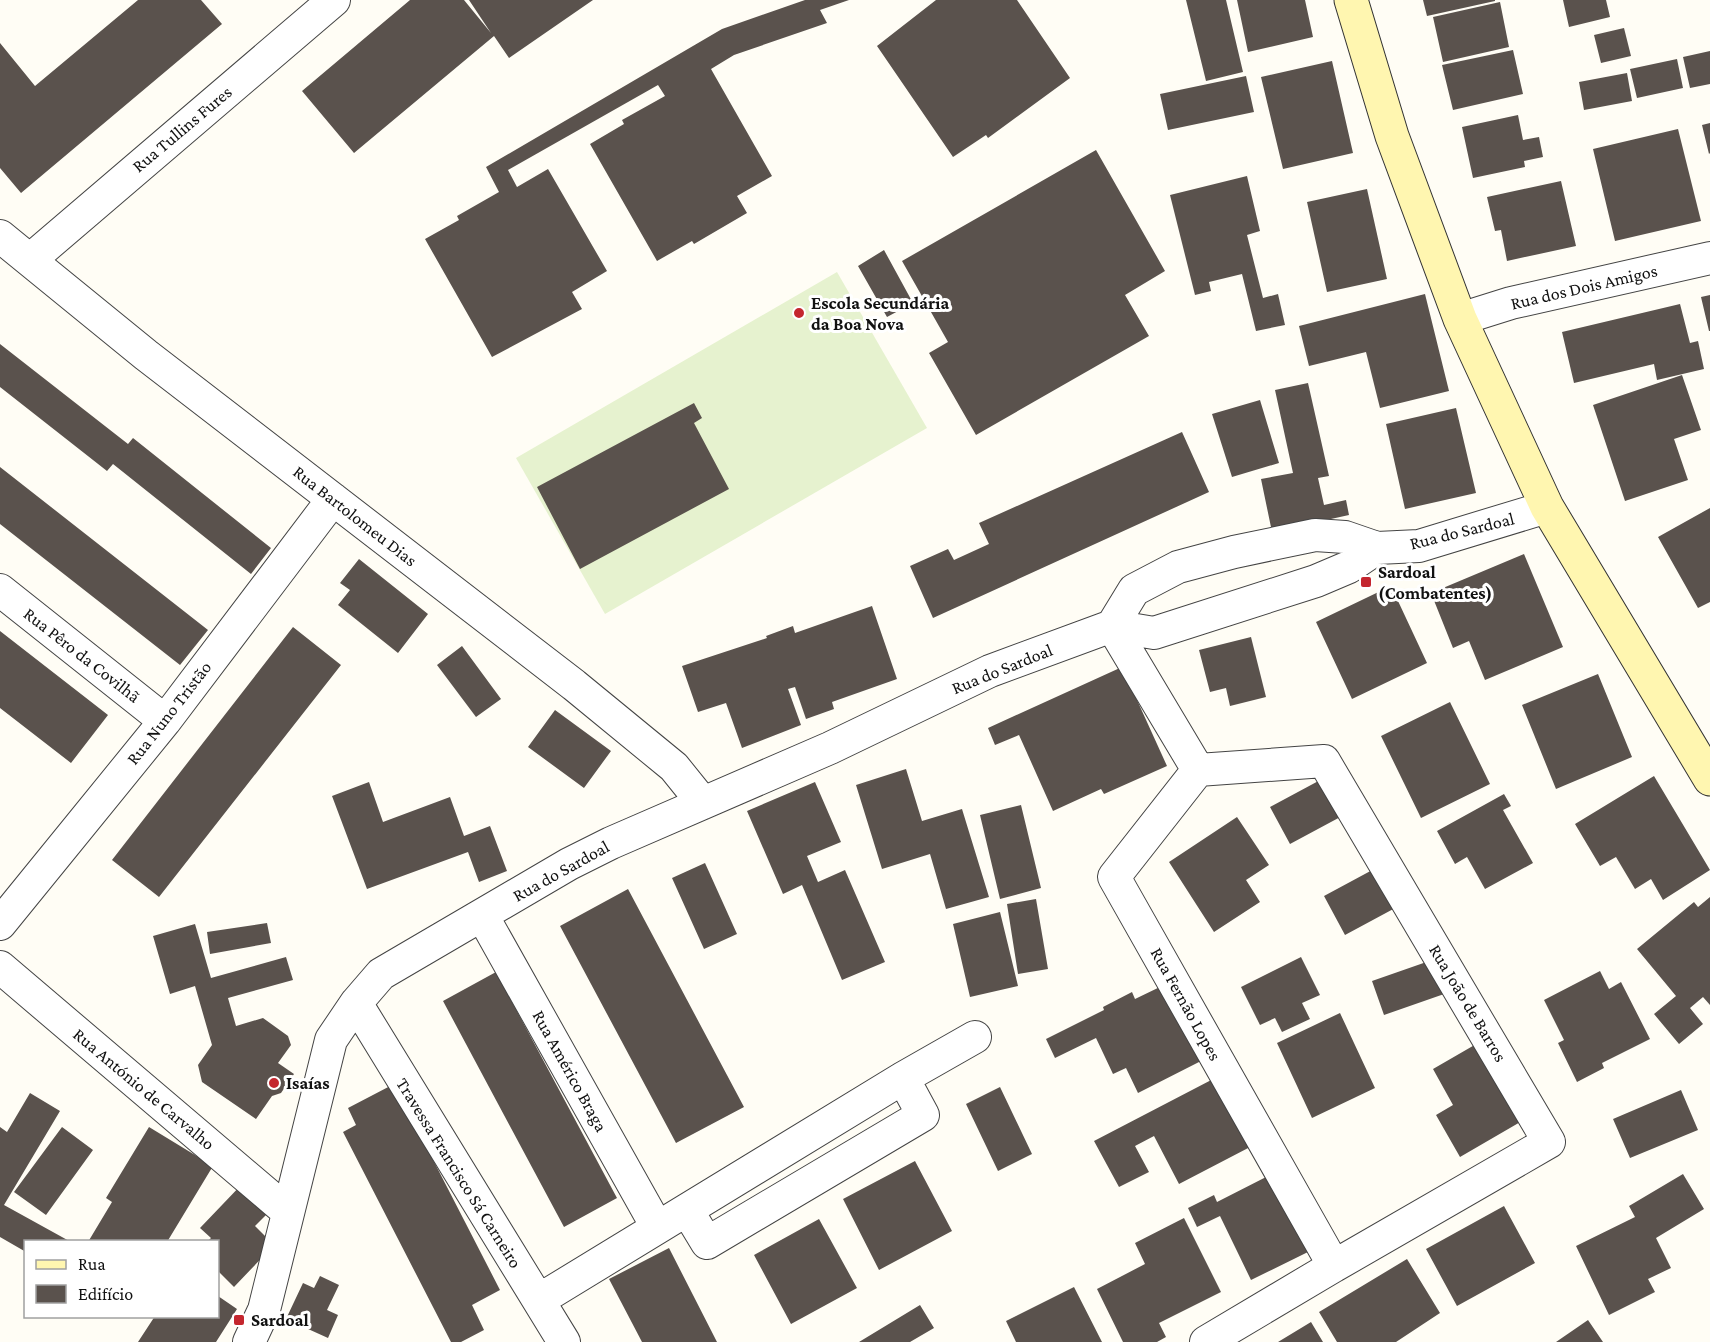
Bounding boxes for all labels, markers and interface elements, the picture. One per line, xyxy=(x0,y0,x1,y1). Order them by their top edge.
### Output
street label: Rua Tullins Fures xyxy=(128,82,236,176)
street label: Rua dos Dois Amigos xyxy=(1509,260,1659,314)
place label: Escola Secundária da Boa Nova xyxy=(811,293,949,334)
marker: Escola Secundária da Boa Nova xyxy=(792,306,806,320)
street label: Rua Bartolomeu Dias xyxy=(289,462,421,570)
street label: Rua do Sardoal xyxy=(1408,508,1517,554)
place label: Sardoal (Combatentes) xyxy=(1378,562,1492,604)
marker: Sardoal (Combatentes) xyxy=(1359,575,1373,589)
street label: Rua Pêro da Covilhã xyxy=(20,603,144,707)
street label: Rua do Sardoal xyxy=(949,640,1056,698)
street label: Rua Nuno Tristão xyxy=(123,657,216,769)
street label: Rua do Sardoal xyxy=(509,836,613,906)
street label: Rua João de Barros xyxy=(1425,941,1511,1065)
street label: Rua Fernão Lopes xyxy=(1147,944,1225,1064)
street label: Rua Américo Braga xyxy=(528,1007,612,1135)
street label: Rua António de Carvalho xyxy=(69,1024,219,1154)
place label: Isaías xyxy=(286,1073,330,1093)
street label: Travessa Francisco Sá Carneiro xyxy=(392,1074,526,1272)
marker: Isaías xyxy=(267,1076,281,1090)
legend xyxy=(24,1240,219,1318)
text: Rua xyxy=(78,1254,106,1274)
text: Edifício xyxy=(78,1284,133,1304)
place label: Sardoal xyxy=(251,1310,309,1330)
marker: Sardoal xyxy=(232,1313,246,1327)

